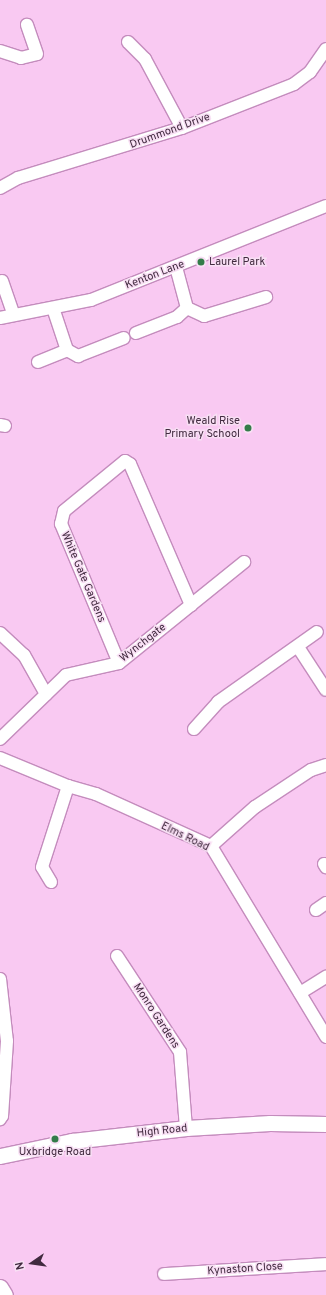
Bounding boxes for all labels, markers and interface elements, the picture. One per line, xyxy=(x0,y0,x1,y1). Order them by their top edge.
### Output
street label: Drummond Drive xyxy=(128,110,212,152)
place label: Laurel Park xyxy=(209,255,265,269)
marker: Laurel Park xyxy=(196,257,206,267)
street label: Kenton Lane xyxy=(124,258,186,292)
place label: Weald Rise Primary School xyxy=(164,415,240,441)
marker: Weald Rise Primary School xyxy=(243,423,253,433)
street label: White Gate Gardens xyxy=(58,530,108,624)
street label: Wynchgate xyxy=(117,621,169,665)
street label: Elms Road xyxy=(159,820,211,854)
street label: Monro Gardens xyxy=(130,981,182,1051)
street label: High Road xyxy=(136,1122,188,1140)
marker: Uxbridge Road xyxy=(50,1134,60,1144)
place label: Uxbridge Road xyxy=(19,1145,91,1159)
north arrow xyxy=(12,1243,52,1283)
text: N xyxy=(13,1260,28,1271)
street label: Kynaston Close xyxy=(207,1260,283,1278)

